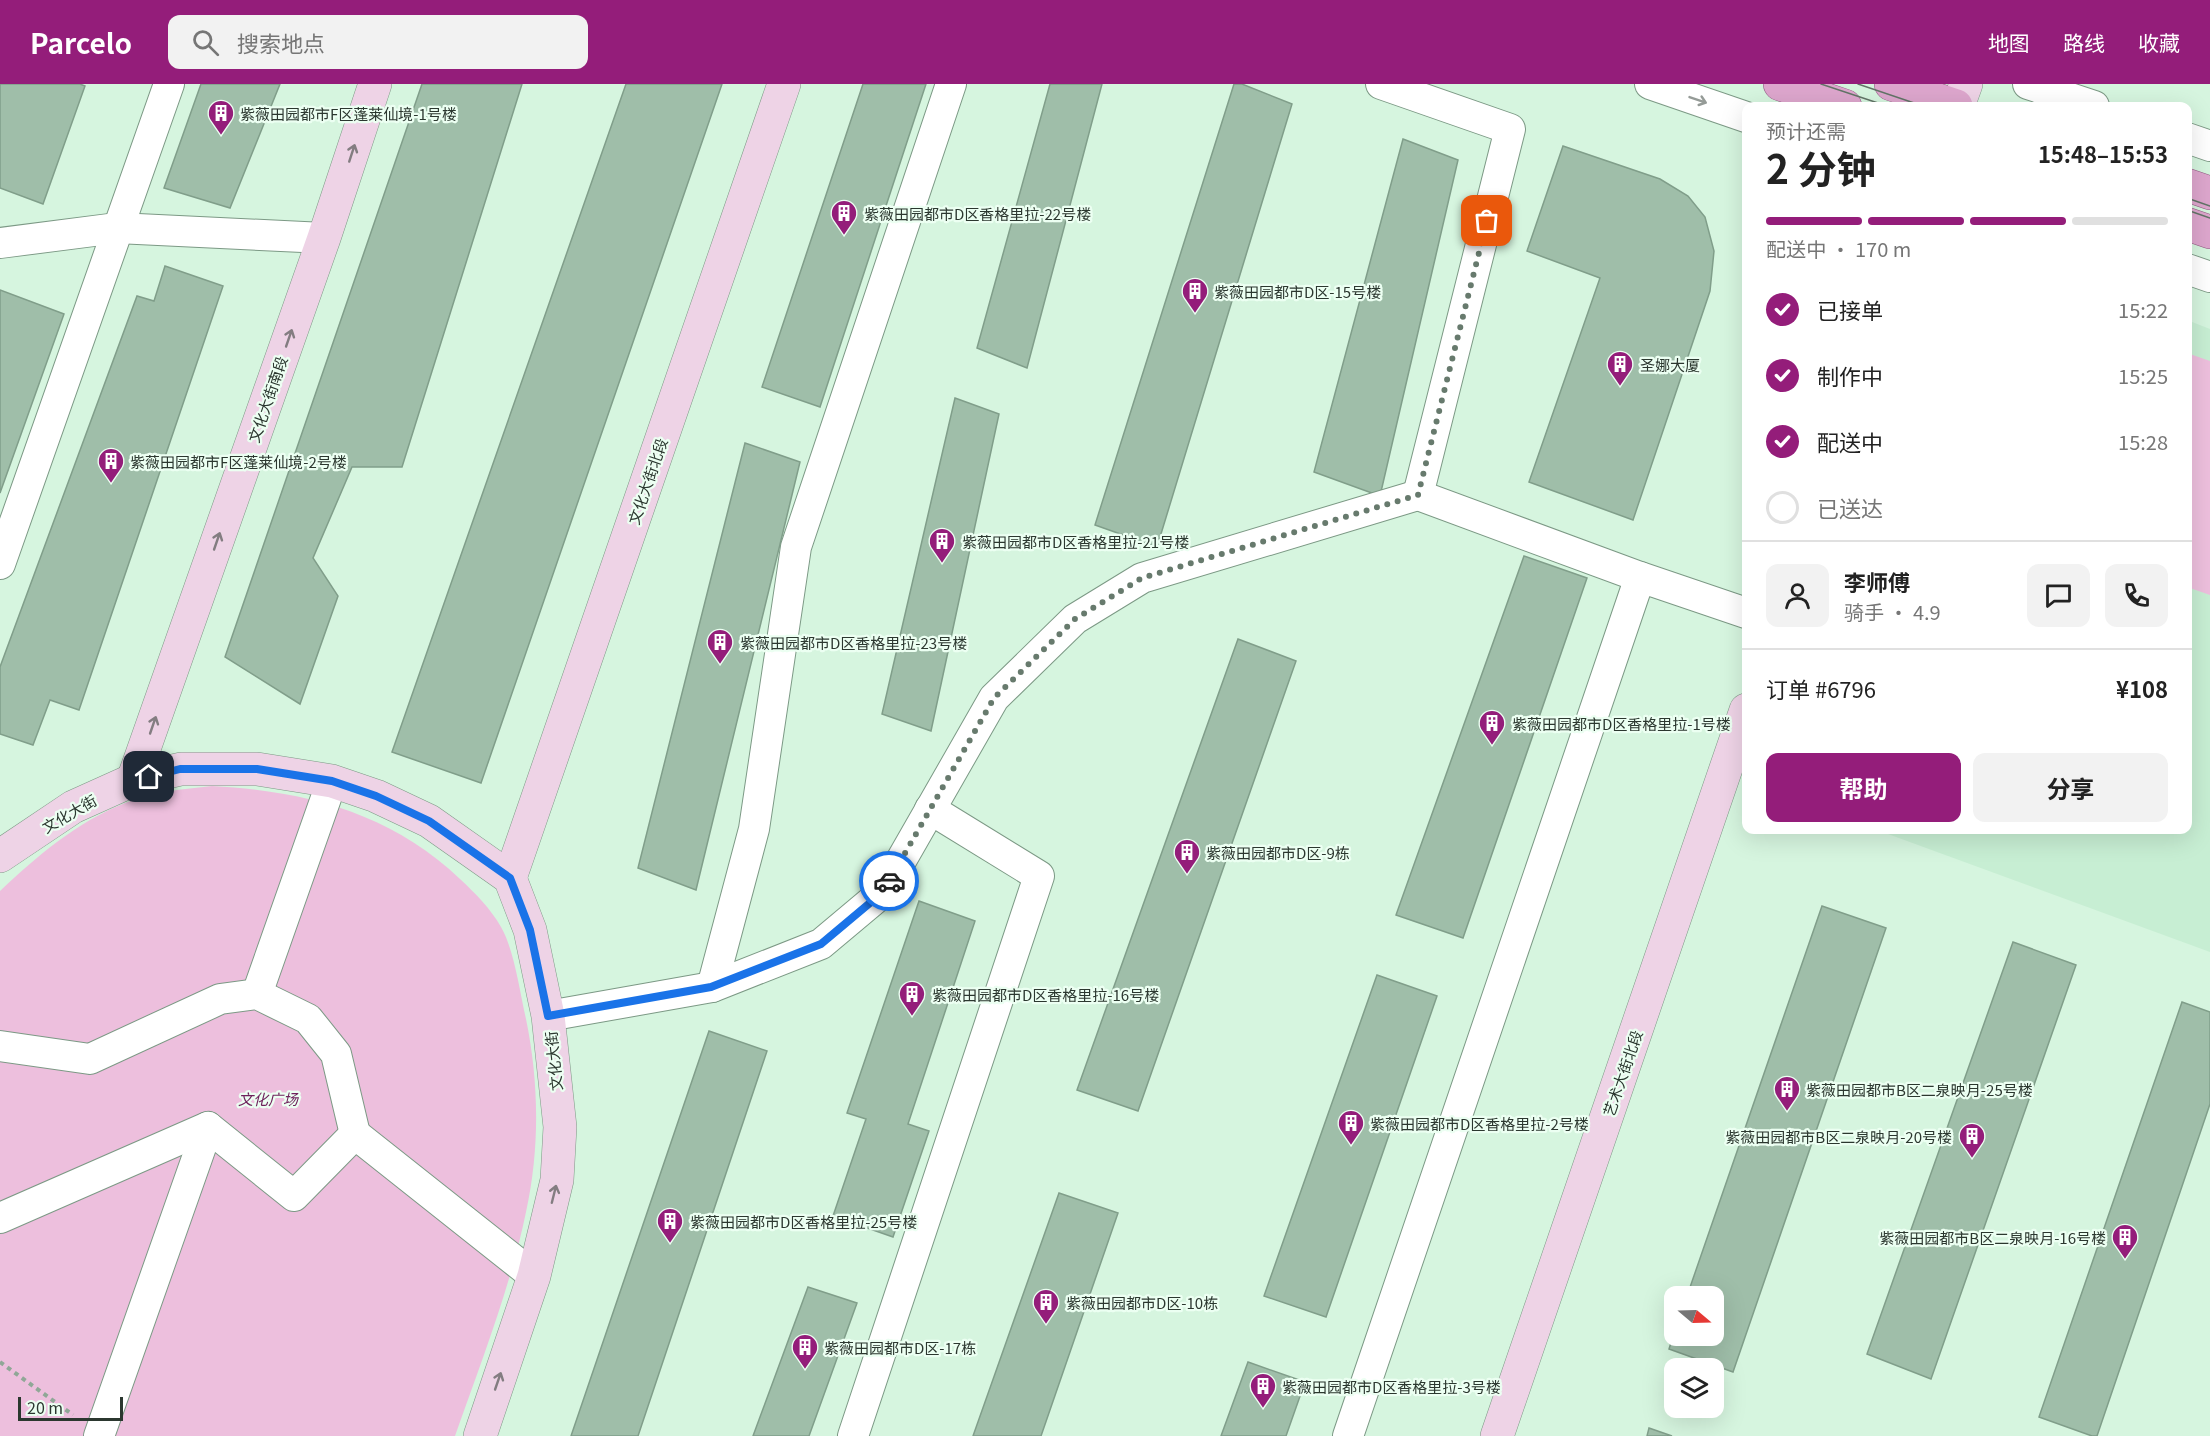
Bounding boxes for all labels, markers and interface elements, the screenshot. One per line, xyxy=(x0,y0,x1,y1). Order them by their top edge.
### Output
search box xyxy=(168,15,588,69)
text: Parcelo xyxy=(30,22,132,62)
icon: search xyxy=(189,26,222,59)
text: 搜索地点 xyxy=(237,26,325,58)
text: 地图 xyxy=(1988,27,2030,57)
text: 路线 xyxy=(2063,27,2105,57)
text: 收藏 xyxy=(2138,27,2180,57)
one-way arrow xyxy=(1688,96,1707,107)
building icon: 紫薇田园都市F区蓬莱仙境-1号楼 xyxy=(206,98,236,136)
place label: 紫薇田园都市F区蓬莱仙境-1号楼 xyxy=(240,103,457,124)
text: 预计还需 xyxy=(1766,116,1846,145)
text: 15:48–15:53 xyxy=(2038,137,2168,169)
text: 2 分钟 xyxy=(1766,139,1876,195)
one-way arrow xyxy=(347,144,358,163)
pin xyxy=(1461,195,1512,246)
building icon: 紫薇田园都市D区香格里拉-22号楼 xyxy=(829,198,859,236)
place label: 紫薇田园都市D区香格里拉-22号楼 xyxy=(864,203,1091,224)
icon: bag xyxy=(1470,204,1503,237)
text: 配送中 · 170 m xyxy=(1766,234,1911,263)
building icon: 紫薇田园都市D区-15号楼 xyxy=(1180,276,1210,314)
place label: 紫薇田园都市D区-15号楼 xyxy=(1214,281,1381,302)
icon: check xyxy=(1766,293,1799,326)
text: 已接单 xyxy=(1817,293,1883,325)
text: 15:22 xyxy=(2118,295,2168,324)
one-way arrow xyxy=(284,329,295,347)
building icon: 圣娜大厦 xyxy=(1605,349,1635,387)
street label: 文化大街南段 xyxy=(242,353,292,445)
place label: 圣娜大厦 xyxy=(1640,354,1700,375)
icon: check xyxy=(1766,359,1799,392)
text: 制作中 xyxy=(1817,359,1883,391)
text: 15:25 xyxy=(2118,361,2168,390)
icon: check xyxy=(1766,425,1799,458)
text: 配送中 xyxy=(1817,425,1883,457)
text: 15:28 xyxy=(2118,427,2168,456)
street label: 文化大街北段 xyxy=(622,435,672,527)
building icon: 紫薇田园都市F区蓬莱仙境-2号楼 xyxy=(96,446,126,484)
place label: 紫薇田园都市F区蓬莱仙境-2号楼 xyxy=(130,451,347,472)
text: 已送达 xyxy=(1817,491,1883,523)
building icon: 紫薇田园都市D区香格里拉-21号楼 xyxy=(927,526,957,564)
place label: 紫薇田园都市D区香格里拉-21号楼 xyxy=(962,531,1189,552)
one-way arrow xyxy=(213,532,224,551)
button: person xyxy=(1766,564,1829,627)
button: chat xyxy=(2027,564,2090,627)
button: phone xyxy=(2105,564,2168,627)
text: 李师傅 xyxy=(1844,565,1910,597)
text: 骑手 · 4.9 xyxy=(1844,597,1941,626)
building icon: 紫薇田园都市D区香格里拉-23号楼 xyxy=(705,627,735,665)
place label: 紫薇田园都市D区香格里拉-23号楼 xyxy=(740,632,967,653)
text: 订单 #6796 xyxy=(1766,672,1876,704)
text: ¥108 xyxy=(2116,672,2168,704)
building icon: 紫薇田园都市D区香格里拉-1号楼 xyxy=(1477,708,1507,746)
place label: 紫薇田园都市D区香格里拉-1号楼 xyxy=(1512,713,1731,734)
one-way arrow xyxy=(148,716,159,735)
pin xyxy=(123,751,174,802)
button: 帮助 xyxy=(1766,753,1961,822)
button: 分享 xyxy=(1973,753,2168,822)
icon: home xyxy=(132,760,165,793)
street label: 文化大街 xyxy=(38,789,100,837)
building icon: 紫薇田园都市D区-9栋 xyxy=(1172,837,1202,875)
place label: 紫薇田园都市D区-9栋 xyxy=(1206,842,1350,863)
courier xyxy=(859,851,919,911)
icon: car xyxy=(873,865,906,898)
building icon: 紫薇田园都市D区香格里拉-16号楼 xyxy=(897,979,927,1017)
place label: 紫薇田园都市D区香格里拉-16号楼 xyxy=(932,984,1159,1005)
street label: 艺术大街北段 xyxy=(1597,1027,1647,1119)
street label: 文化大街 xyxy=(539,1030,567,1092)
building icon: 紫薇田园都市B区二泉映月-25号楼 xyxy=(1772,1074,1802,1112)
place label: 紫薇田园都市B区二泉映月-25号楼 xyxy=(1806,1079,2033,1100)
park label: 文化广场 xyxy=(238,1088,300,1109)
building icon: 紫薇田园都市D区香格里拉-2号楼 xyxy=(1336,1108,1366,1146)
place label: 紫薇田园都市D区香格里拉-2号楼 xyxy=(1370,1113,1589,1134)
building icon: 紫薇田园都市B区二泉映月-20号楼 xyxy=(1957,1121,1987,1159)
place label: 紫薇田园都市B区二泉映月-20号楼 xyxy=(1725,1126,1952,1147)
one-way arrow xyxy=(549,1185,561,1204)
building icon: 紫薇田园都市D区香格里拉-25号楼 xyxy=(655,1206,685,1244)
place label: 紫薇田园都市D区香格里拉-25号楼 xyxy=(690,1211,917,1232)
building icon: 紫薇田园都市B区二泉映月-16号楼 xyxy=(2110,1222,2140,1260)
place label: 紫薇田园都市B区二泉映月-16号楼 xyxy=(1879,1227,2106,1248)
north arrow xyxy=(1664,1286,1724,1346)
map controls xyxy=(1664,1286,1724,1418)
building icon: 紫薇田园都市D区-10栋 xyxy=(1031,1287,1061,1325)
place label: 紫薇田园都市D区-10栋 xyxy=(1066,1292,1218,1313)
building icon: 紫薇田园都市D区-17栋 xyxy=(790,1332,820,1370)
place label: 紫薇田园都市D区-17栋 xyxy=(824,1337,976,1358)
button: layers xyxy=(1664,1358,1724,1418)
building icon: 紫薇田园都市D区香格里拉-3号楼 xyxy=(1248,1371,1278,1409)
one-way arrow xyxy=(494,1372,505,1391)
place label: 紫薇田园都市D区香格里拉-3号楼 xyxy=(1282,1376,1501,1397)
scale bar xyxy=(18,1394,123,1422)
text: 20 m xyxy=(27,1395,63,1419)

